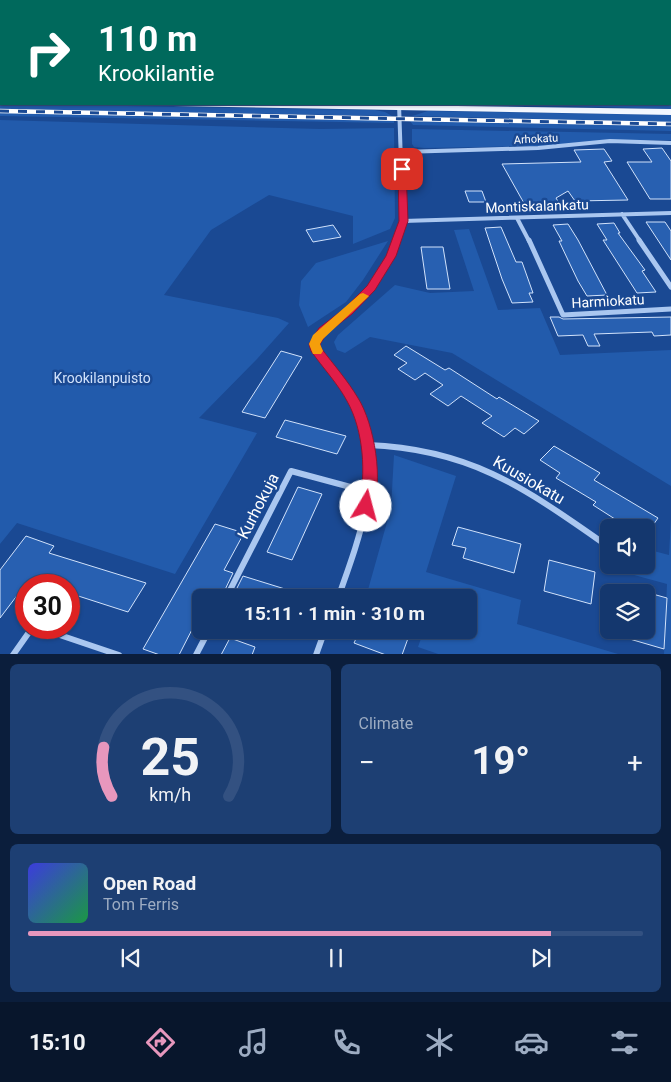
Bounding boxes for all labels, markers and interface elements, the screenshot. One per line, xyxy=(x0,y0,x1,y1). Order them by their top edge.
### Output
text: 110 m xyxy=(98,19,197,60)
icon: right xyxy=(15,20,80,85)
text: Krookilantie xyxy=(98,61,214,86)
street label: Arhokatu xyxy=(513,131,559,147)
pin xyxy=(381,148,423,190)
icon: arrive xyxy=(388,155,416,183)
street label: Montiskalankatu xyxy=(485,196,589,216)
street label: Harmiokatu xyxy=(571,291,645,311)
park label: Krookilanpuisto xyxy=(53,370,151,386)
street label: Kuusiokatu xyxy=(490,452,568,508)
street label: Kurhokuja xyxy=(233,470,283,542)
position arrow xyxy=(339,479,391,531)
map controls xyxy=(600,519,655,639)
button: sound xyxy=(600,519,655,574)
speed limit sign: 30 xyxy=(15,574,80,639)
button: layers xyxy=(600,584,655,639)
text: 15:11 · 1 min · 310 m xyxy=(244,602,425,625)
text: Climate xyxy=(359,714,413,733)
text: 25 xyxy=(140,727,200,788)
text: 19° xyxy=(472,739,530,783)
text: − xyxy=(359,746,375,779)
text: + xyxy=(627,746,643,779)
text: km/h xyxy=(149,784,191,805)
text: Open Road xyxy=(103,872,196,895)
text: Tom Ferris xyxy=(103,895,179,914)
icon: previous xyxy=(117,944,145,972)
icon: pause xyxy=(322,944,350,972)
icon: next xyxy=(527,944,555,972)
icon: directions xyxy=(143,1025,178,1060)
icon: music xyxy=(236,1025,271,1060)
icon: phone xyxy=(329,1025,364,1060)
icon: climate xyxy=(422,1025,457,1060)
icon: car xyxy=(514,1025,549,1060)
icon: filters xyxy=(607,1025,642,1060)
text: 15:10 xyxy=(29,1030,86,1055)

